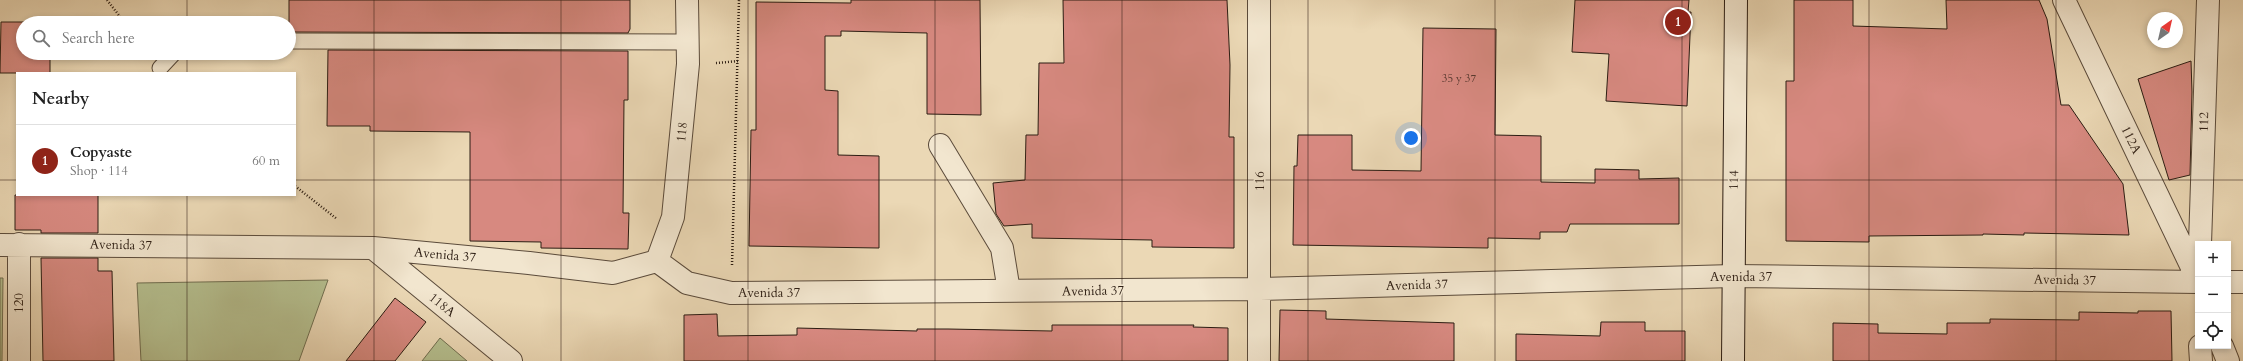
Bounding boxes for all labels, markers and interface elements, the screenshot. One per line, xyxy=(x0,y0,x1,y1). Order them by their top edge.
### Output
pin: 1 xyxy=(1665,7,1691,37)
north arrow xyxy=(2147,12,2183,48)
search box xyxy=(16,16,296,60)
icon: search xyxy=(30,27,52,49)
text: Search here xyxy=(62,28,135,48)
house number: 35 y 37 xyxy=(1442,71,1476,86)
text: Nearby xyxy=(32,87,89,110)
street label: 112 xyxy=(2195,111,2213,132)
street label: 118 xyxy=(672,121,692,143)
street label: 112A xyxy=(2117,123,2146,158)
your location xyxy=(1401,128,1421,148)
text: Copyaste xyxy=(70,142,132,162)
text: 1 xyxy=(42,152,48,170)
text: 60 m xyxy=(252,152,280,170)
text: Shop · 114 xyxy=(70,162,128,180)
street label: 114 xyxy=(1725,170,1743,190)
street label: 116 xyxy=(1251,171,1269,191)
street label: Avenida 37 xyxy=(90,235,153,255)
map controls xyxy=(2195,241,2231,349)
button: + xyxy=(2195,241,2231,277)
street label: Avenida 37 xyxy=(413,243,477,267)
street label: Avenida 37 xyxy=(1710,268,1772,286)
street label: Avenida 37 xyxy=(2034,270,2097,290)
street label: Avenida 37 xyxy=(1386,275,1449,295)
button: − xyxy=(2195,277,2231,313)
street label: Avenida 37 xyxy=(1062,281,1125,301)
street label: Avenida 37 xyxy=(738,284,800,302)
street label: 118A xyxy=(425,289,460,322)
street label: 120 xyxy=(10,293,28,313)
button: locate xyxy=(2195,313,2231,349)

